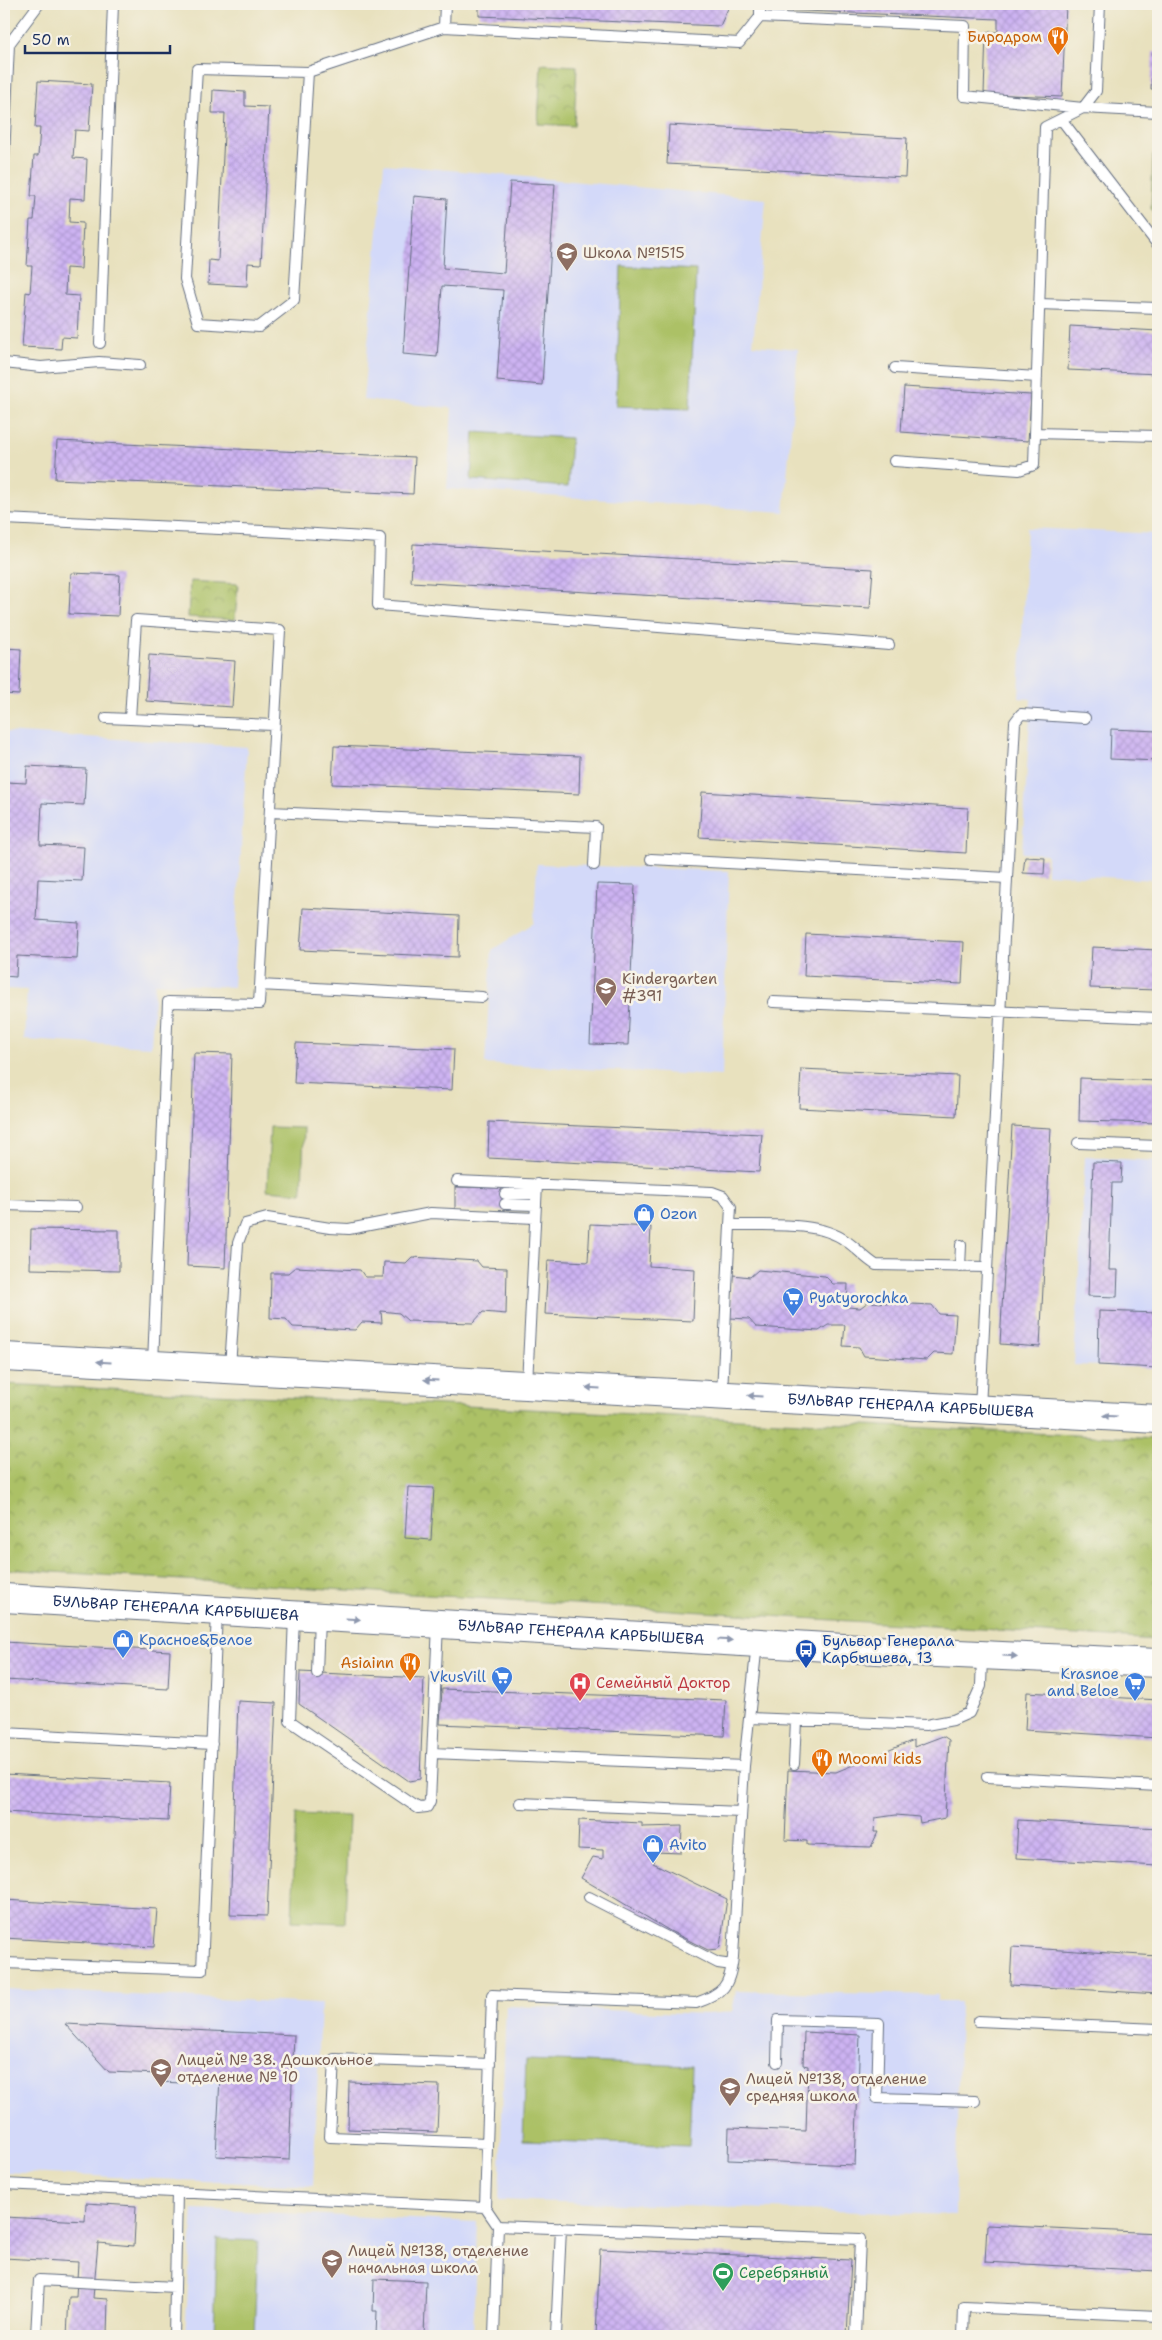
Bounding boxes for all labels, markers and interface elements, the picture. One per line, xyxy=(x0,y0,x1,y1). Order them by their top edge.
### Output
scale bar xyxy=(25,22,170,54)
restaurant icon: Биродром xyxy=(1046,25,1070,56)
place label: Биродром xyxy=(967,27,1042,47)
text: 50 m xyxy=(32,30,70,50)
school or university icon: Школа №1515 xyxy=(555,241,579,272)
place label: Школа №1515 xyxy=(583,243,685,263)
place label: Kindergarten #391 xyxy=(622,969,717,1006)
school or university icon: Kindergarten #391 xyxy=(594,976,618,1007)
shop icon: Ozon xyxy=(632,1202,656,1233)
place label: Ozon xyxy=(660,1204,697,1224)
supermarket icon: Pyatyorochka xyxy=(781,1286,805,1317)
place label: Pyatyorochka xyxy=(809,1288,909,1308)
one-way arrow xyxy=(96,1358,112,1366)
one-way arrow xyxy=(422,1375,438,1383)
one-way arrow xyxy=(585,1384,601,1392)
street label: БУЛЬВАР ГЕНЕРАЛА КАРБЫШЕВА xyxy=(787,1389,1035,1422)
one-way arrow xyxy=(747,1392,763,1400)
one-way arrow xyxy=(1101,1411,1117,1419)
street label: БУЛЬВАР ГЕНЕРАЛА КАРБЫШЕВА xyxy=(52,1591,300,1626)
one-way arrow xyxy=(346,1615,362,1623)
street label: БУЛЬВАР ГЕНЕРАЛА КАРБЫШЕВА xyxy=(457,1615,705,1650)
shop icon: Красное&Белое xyxy=(111,1628,135,1659)
place label: Красное&Белое xyxy=(139,1630,253,1650)
place label: Бульвар Генерала Карбышева, 13 xyxy=(822,1631,955,1668)
one-way arrow xyxy=(718,1637,734,1645)
bus stop icon: Бульвар Генерала Карбышева, 13 xyxy=(794,1638,818,1669)
restaurant icon: Asiainn xyxy=(398,1651,422,1682)
one-way arrow xyxy=(1002,1652,1018,1660)
place label: Asiainn xyxy=(340,1653,394,1673)
place label: Krasnoe and Beloe xyxy=(1047,1664,1119,1701)
supermarket icon: VkusVill xyxy=(490,1665,514,1696)
place label: VkusVill xyxy=(430,1667,486,1687)
hospital icon: Семейный Доктор xyxy=(568,1671,592,1702)
supermarket icon: Krasnoe and Beloe xyxy=(1123,1671,1147,1702)
place label: Семейный Доктор xyxy=(596,1673,731,1693)
restaurant icon: Moomi kids xyxy=(810,1747,834,1778)
place label: Moomi kids xyxy=(838,1749,922,1769)
shop icon: Avito xyxy=(641,1833,665,1864)
place label: Avito xyxy=(669,1835,707,1855)
place label: Лицей № 38. Дошкольное отделение № 10 xyxy=(177,2050,373,2087)
school or university icon: Лицей № 38. Дошкольное отделение № 10 xyxy=(149,2057,173,2088)
place label: Лицей №138, отделение средняя школа xyxy=(746,2069,927,2106)
school or university icon: Лицей №138, отделение средняя школа xyxy=(718,2076,742,2107)
place label: Лицей №138, отделение начальная школа xyxy=(348,2241,529,2278)
school or university icon: Лицей №138, отделение начальная школа xyxy=(320,2248,344,2279)
sports icon: Серебряный xyxy=(711,2261,735,2292)
place label: Серебряный xyxy=(739,2263,829,2283)

